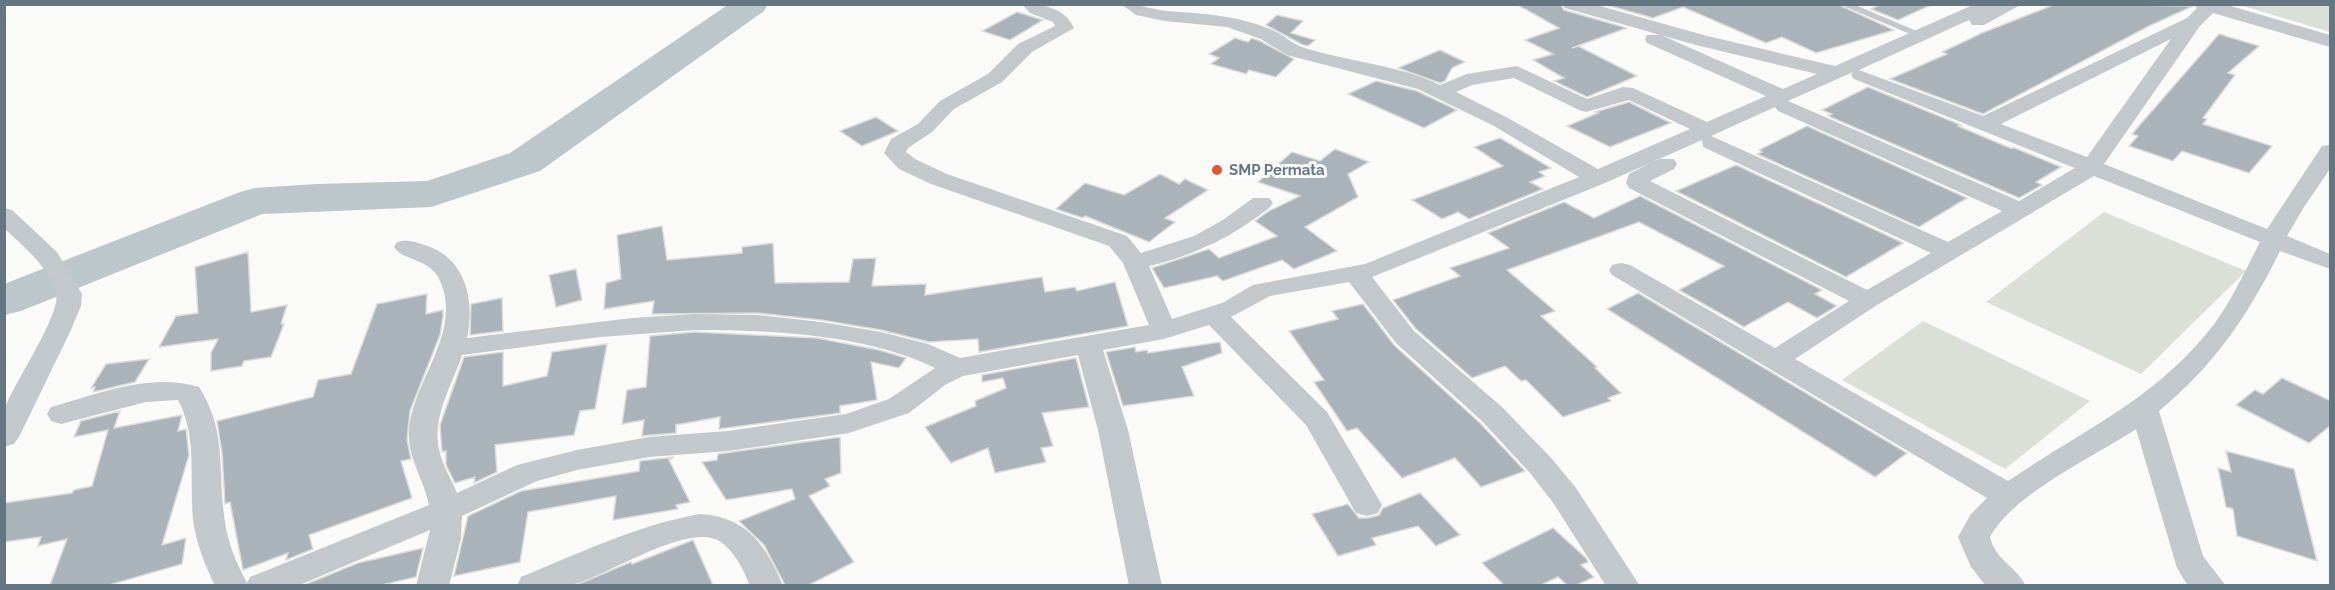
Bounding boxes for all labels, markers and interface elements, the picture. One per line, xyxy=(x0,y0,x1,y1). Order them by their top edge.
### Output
place label: SMP Permata xyxy=(1229,161,1325,179)
marker: SMP Permata xyxy=(1210,163,1224,177)

